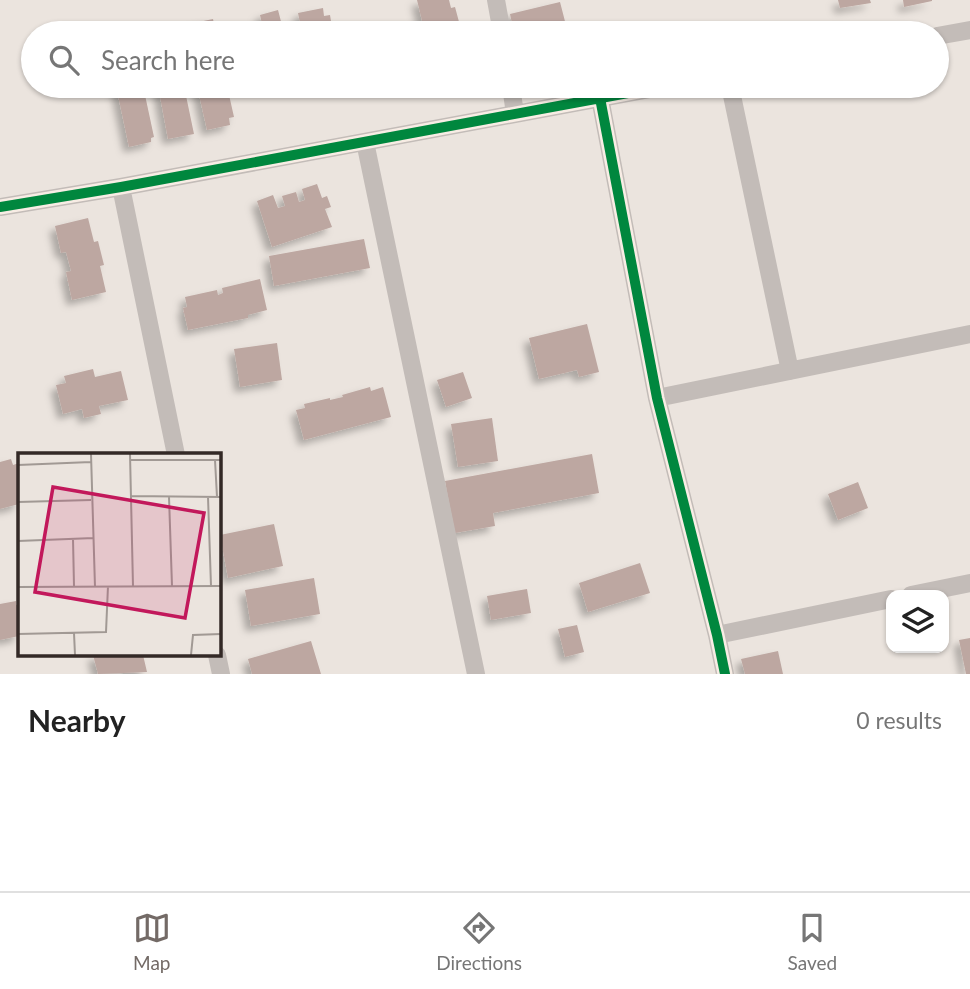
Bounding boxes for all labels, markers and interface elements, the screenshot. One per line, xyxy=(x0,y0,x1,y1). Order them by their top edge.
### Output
search box xyxy=(21,21,949,98)
icon: search xyxy=(45,41,83,79)
text: Search here xyxy=(101,44,235,76)
inset map xyxy=(18,453,220,656)
map controls xyxy=(886,590,949,653)
button: layers xyxy=(886,590,949,653)
text: Nearby xyxy=(28,702,126,738)
text: 0 results xyxy=(856,706,942,734)
tab: Map xyxy=(133,909,171,974)
tab: Directions xyxy=(436,909,522,974)
tab: Saved xyxy=(788,909,837,974)

